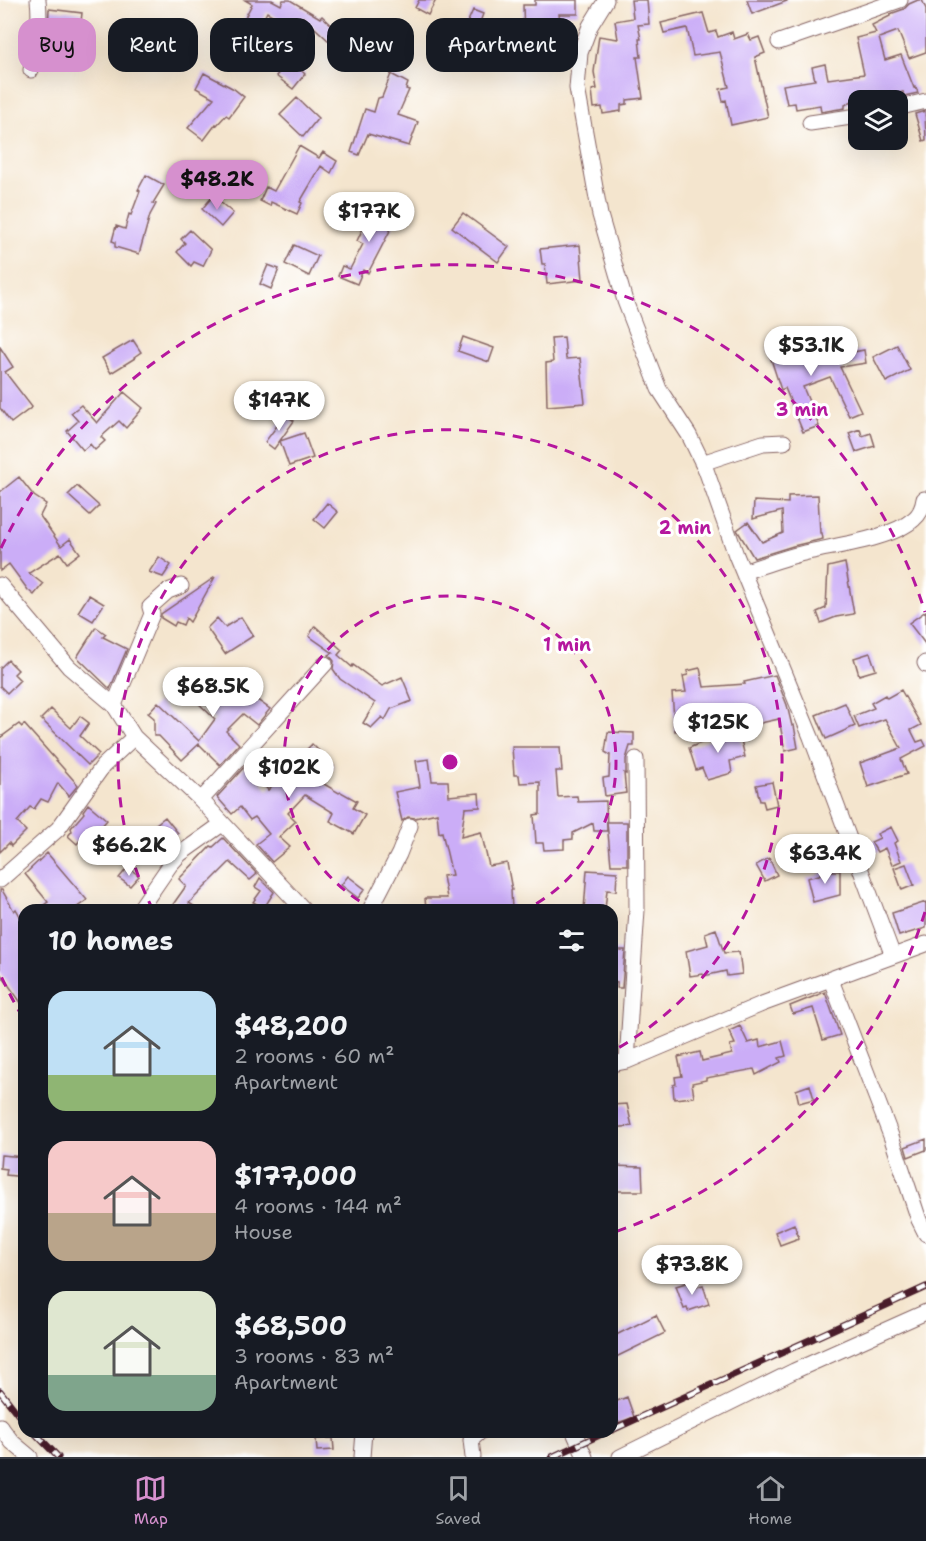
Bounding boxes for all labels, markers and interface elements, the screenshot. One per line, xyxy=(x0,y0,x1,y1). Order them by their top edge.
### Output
chip: Buy xyxy=(18,18,96,72)
chip: Rent xyxy=(108,18,198,72)
chip: Filters xyxy=(210,18,315,72)
chip: New xyxy=(327,18,414,72)
chip: Apartment xyxy=(426,18,578,72)
map controls xyxy=(848,90,908,150)
button: layers xyxy=(848,90,908,150)
pin: $48.2K xyxy=(168,160,266,211)
text: $48.2K xyxy=(180,166,254,192)
pin: $177K xyxy=(327,192,411,243)
text: $177K xyxy=(338,198,401,224)
pin: $53.1K xyxy=(762,326,860,377)
text: $53.1K xyxy=(778,332,844,358)
pin: $147K xyxy=(237,381,321,432)
text: $147K xyxy=(248,387,310,413)
text: 3 min xyxy=(776,398,828,422)
text: 2 min xyxy=(659,516,711,540)
text: 1 min xyxy=(543,633,591,657)
pin: $68.5K xyxy=(164,667,262,718)
text: $68.5K xyxy=(177,673,249,699)
pin: $125K xyxy=(676,703,760,754)
text: $125K xyxy=(687,709,749,735)
pin: $102K xyxy=(247,748,331,799)
centre of rings xyxy=(440,752,460,772)
text: $102K xyxy=(258,754,320,780)
pin: $66.2K xyxy=(80,826,178,877)
text: $66.2K xyxy=(92,832,166,858)
pin: $63.4K xyxy=(776,834,874,885)
text: $63.4K xyxy=(789,840,861,866)
text: 10 homes xyxy=(48,923,173,958)
icon: filters xyxy=(555,924,588,957)
text: $48,200 xyxy=(234,1008,348,1043)
icon: home xyxy=(96,1015,168,1087)
text: 2 rooms · 60 m² xyxy=(234,1043,394,1069)
text: Apartment xyxy=(234,1069,338,1095)
text: $177,000 xyxy=(234,1158,357,1193)
icon: home xyxy=(96,1165,168,1237)
text: 4 rooms · 144 m² xyxy=(234,1193,402,1219)
text: House xyxy=(234,1219,293,1245)
pin: $73.8K xyxy=(643,1245,741,1296)
text: $73.8K xyxy=(655,1251,729,1277)
text: $68,500 xyxy=(234,1308,347,1343)
icon: home xyxy=(96,1315,168,1387)
text: 3 rooms · 83 m² xyxy=(234,1343,394,1369)
text: Apartment xyxy=(234,1369,338,1395)
tab: Map xyxy=(134,1472,168,1529)
tab: Saved xyxy=(435,1472,481,1529)
tab: Home xyxy=(748,1472,792,1529)

